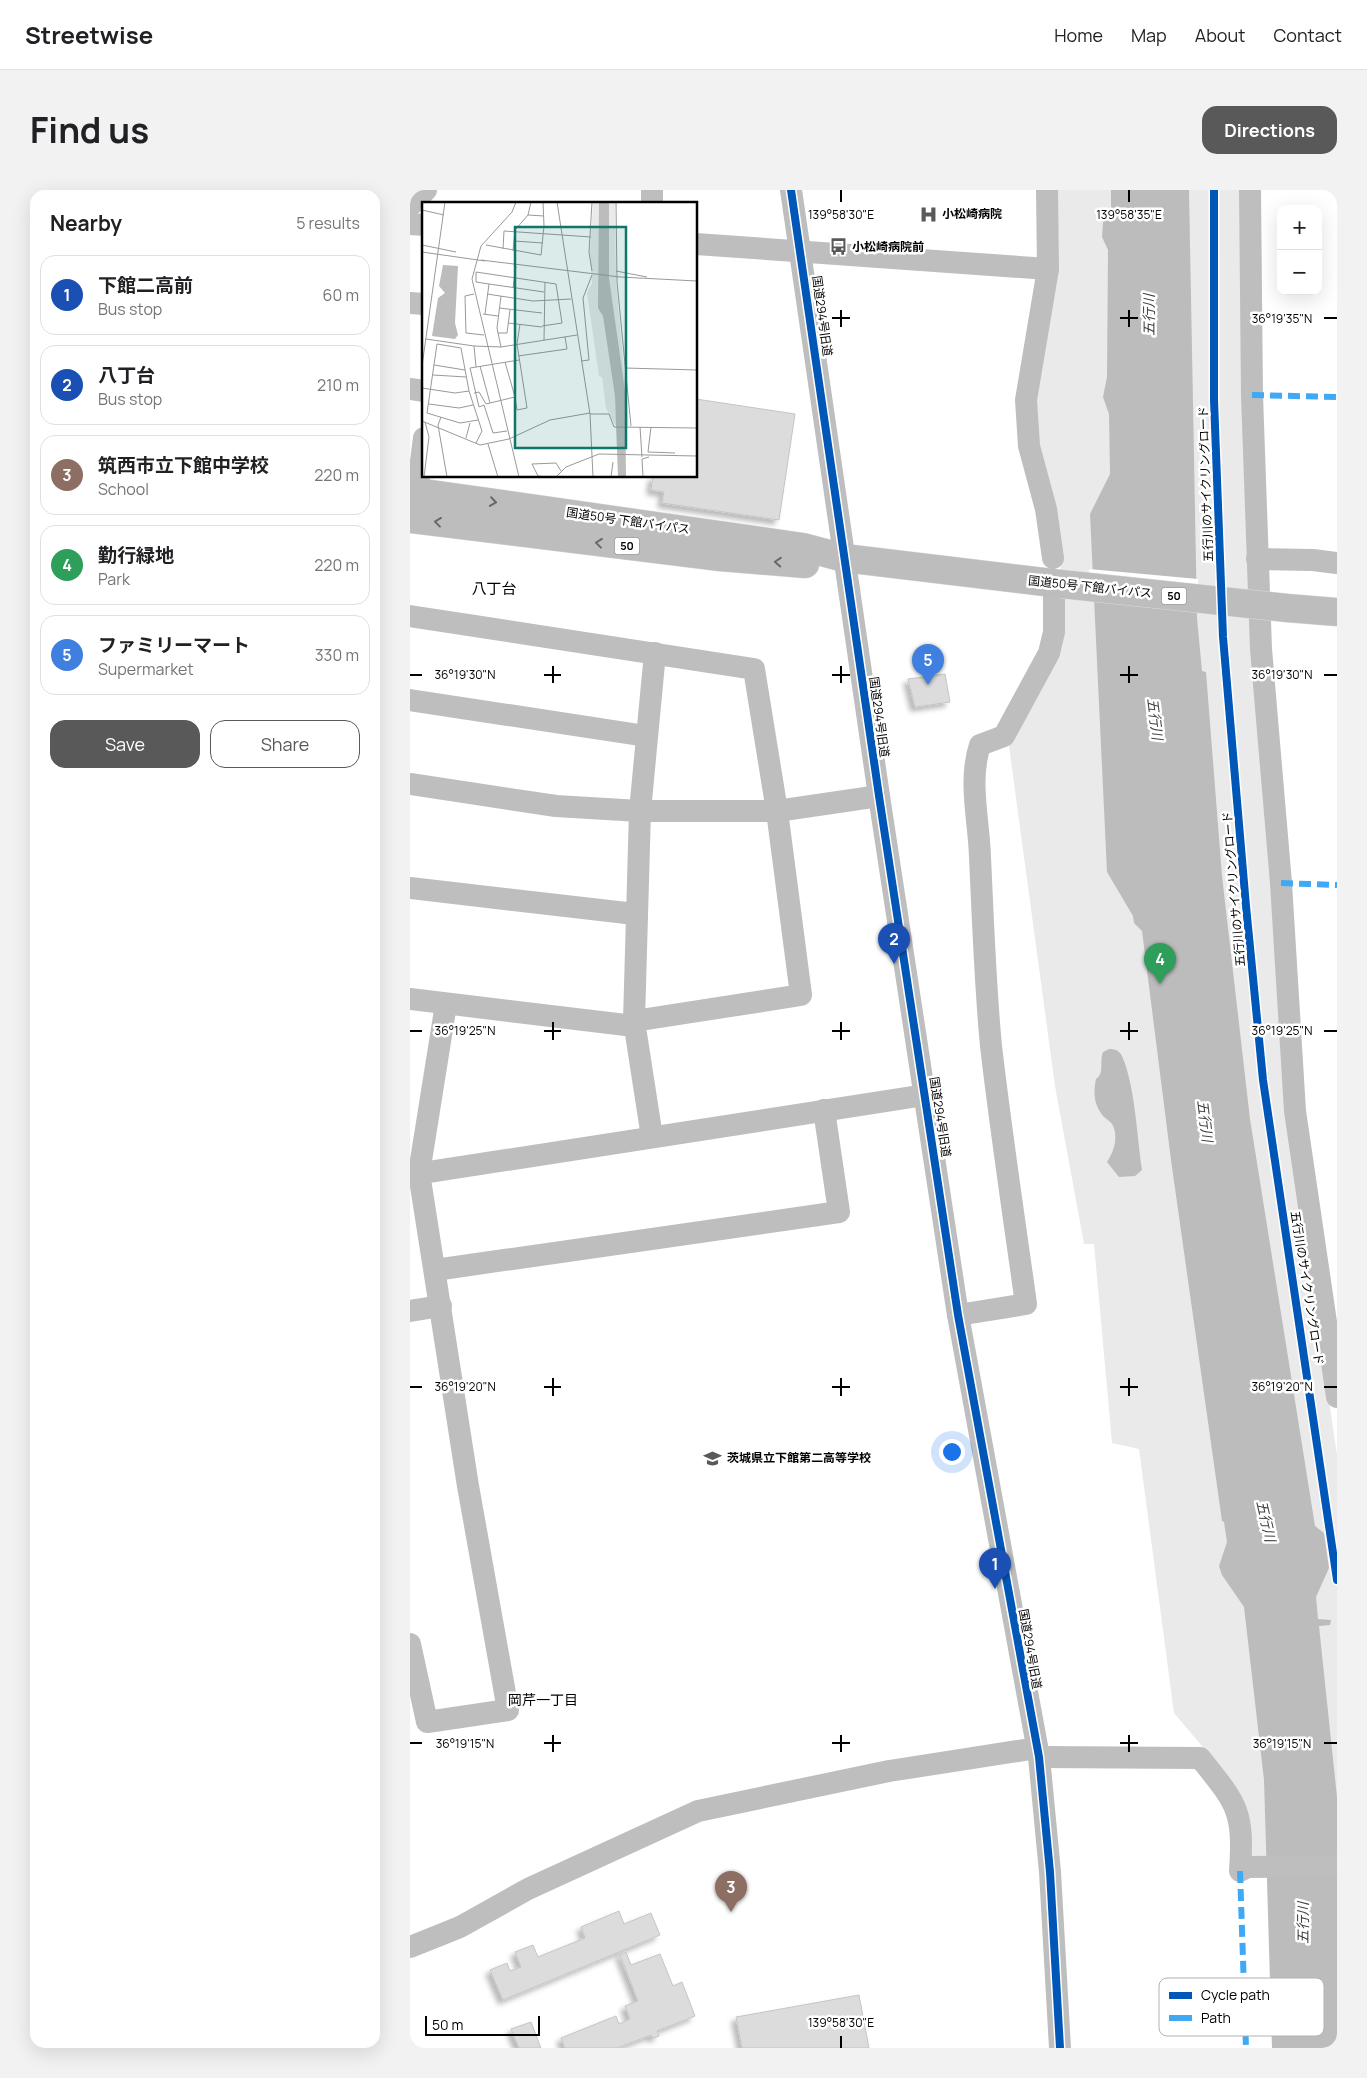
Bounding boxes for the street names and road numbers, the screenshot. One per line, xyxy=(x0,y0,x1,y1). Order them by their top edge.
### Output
street label: 国道294号旧道 xyxy=(808,274,837,357)
street label: 五行川のサイクリングロード xyxy=(1194,406,1217,562)
street label: 国道50号 下館バイパス xyxy=(565,503,691,538)
road number: 50 xyxy=(614,538,640,554)
street label: 国道50号 下館バイパス xyxy=(1027,572,1153,601)
road number: 50 xyxy=(1162,588,1186,604)
street label: 国道294号旧道 xyxy=(865,675,894,758)
street label: 五行川のサイクリングロード xyxy=(1218,811,1249,967)
street label: 国道294号旧道 xyxy=(926,1075,955,1158)
street label: 五行川のサイクリングロード xyxy=(1287,1210,1328,1366)
street label: 国道294号旧道 xyxy=(1015,1607,1046,1690)

